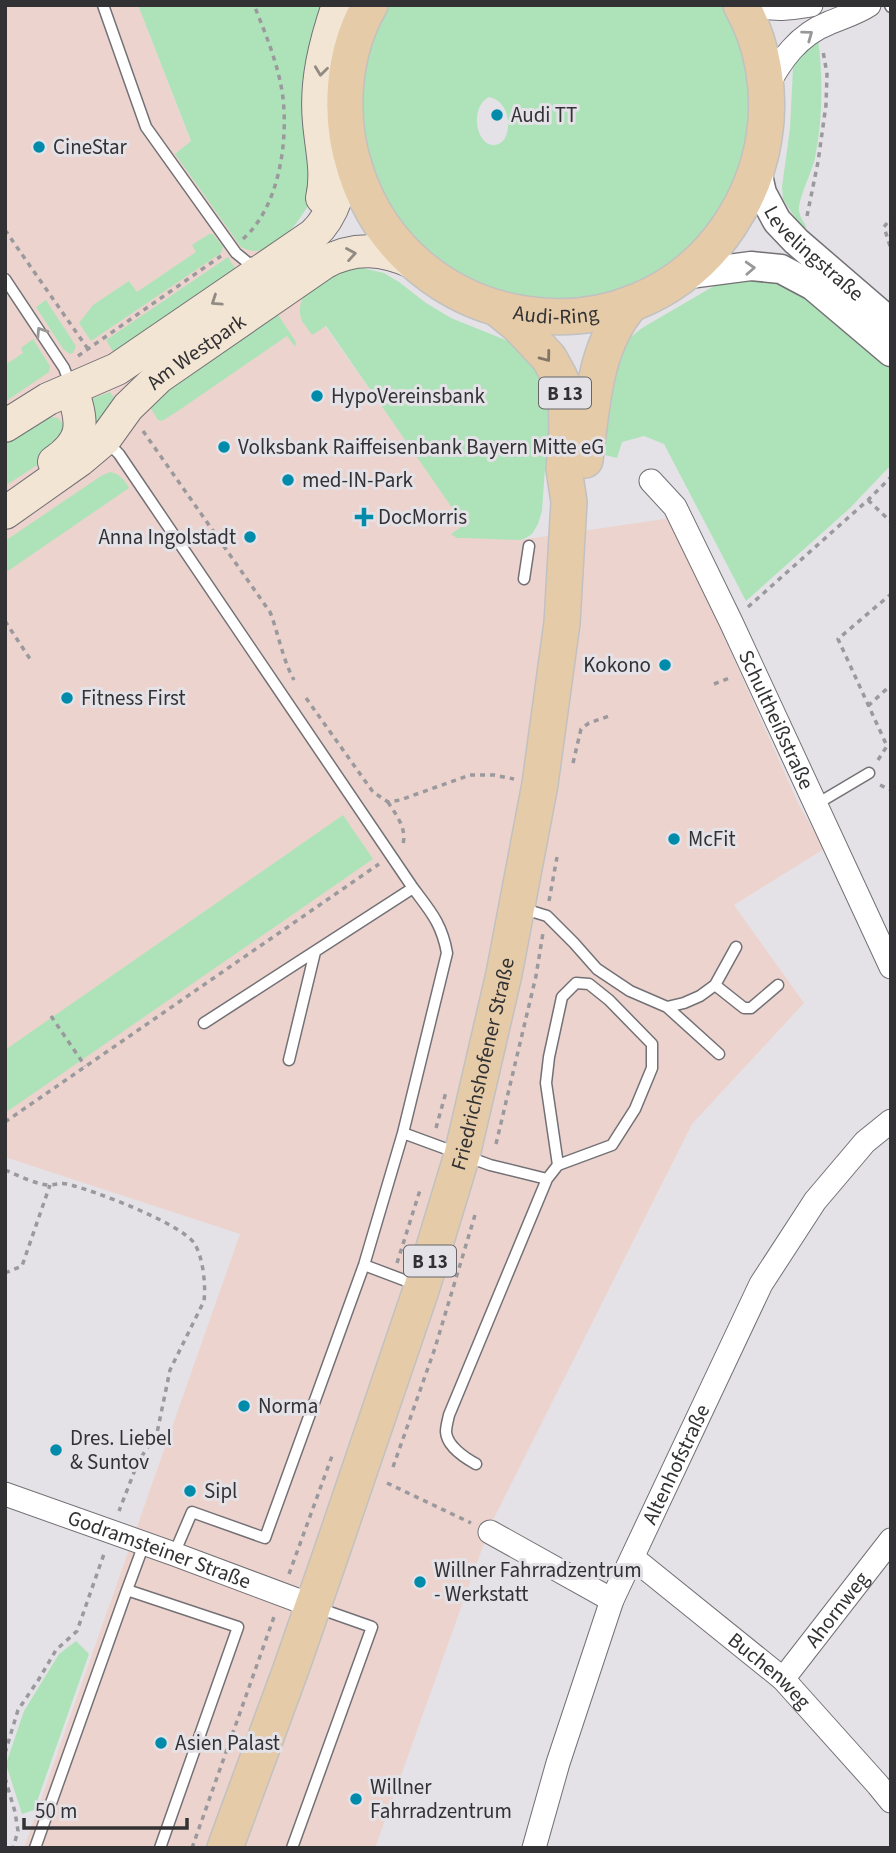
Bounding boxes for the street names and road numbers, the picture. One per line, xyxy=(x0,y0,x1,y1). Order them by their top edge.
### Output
street label: Levelingstraße xyxy=(756,200,870,308)
street label: Audi-Ring xyxy=(511,297,601,332)
street label: Am Westpark xyxy=(140,306,252,397)
road number: B 13 xyxy=(539,378,591,408)
street label: Schultheißstraße xyxy=(731,645,822,794)
street label: Friedrichshofener Straße xyxy=(443,955,522,1174)
road number: B 13 xyxy=(404,1246,456,1276)
street label: Altenhofstraße xyxy=(635,1399,717,1529)
street label: Godramsteiner Straße xyxy=(64,1502,255,1596)
street label: Ahornweg xyxy=(798,1565,876,1654)
street label: Buchenweg xyxy=(721,1625,818,1716)

